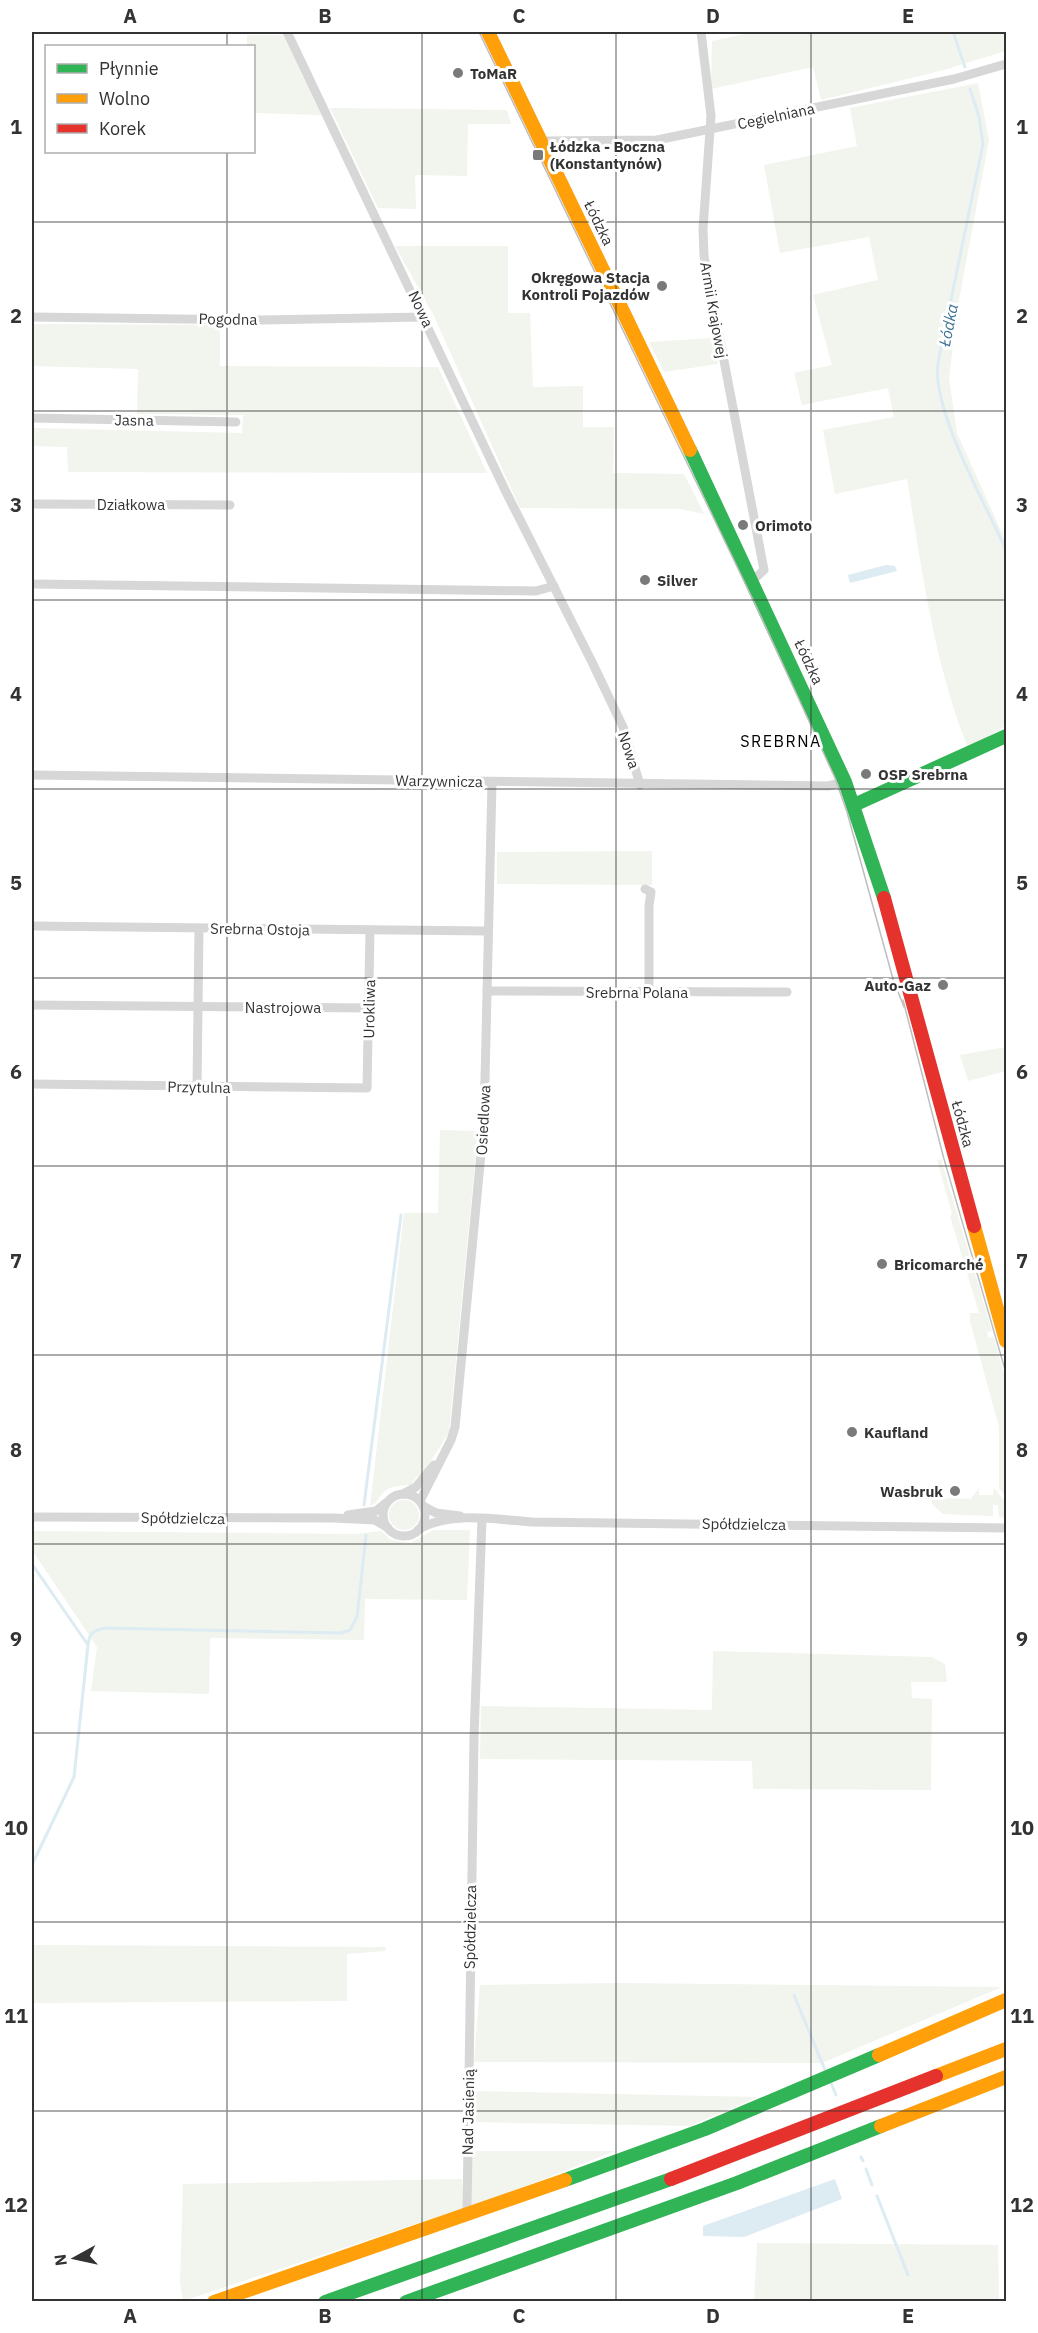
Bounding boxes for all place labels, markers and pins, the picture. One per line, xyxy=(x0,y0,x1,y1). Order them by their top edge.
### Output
place label: ToMaR xyxy=(470,64,517,83)
marker: ToMaR xyxy=(451,66,465,80)
place label: Łódzka - Boczna (Konstantynów) xyxy=(549,137,666,173)
marker: Łódzka - Boczna (Konstantynów) xyxy=(531,148,545,162)
place label: Okręgowa Stacja Kontroli Pojazdów xyxy=(521,268,650,304)
marker: Okręgowa Stacja Kontroli Pojazdów xyxy=(655,279,669,293)
place label: Orimoto xyxy=(755,516,812,535)
marker: Orimoto xyxy=(736,518,750,532)
place label: Silver xyxy=(657,571,698,590)
marker: Silver xyxy=(638,573,652,587)
place label: OSP Srebrna xyxy=(878,765,968,784)
marker: OSP Srebrna xyxy=(859,767,873,781)
place label: Auto-Gaz xyxy=(864,976,931,995)
marker: Auto-Gaz xyxy=(936,978,950,992)
place label: Bricomarché xyxy=(894,1255,984,1274)
marker: Bricomarché xyxy=(875,1257,889,1271)
place label: Kaufland xyxy=(864,1423,928,1442)
marker: Kaufland xyxy=(845,1425,859,1439)
place label: Wasbruk xyxy=(880,1482,943,1501)
marker: Wasbruk xyxy=(948,1484,962,1498)

